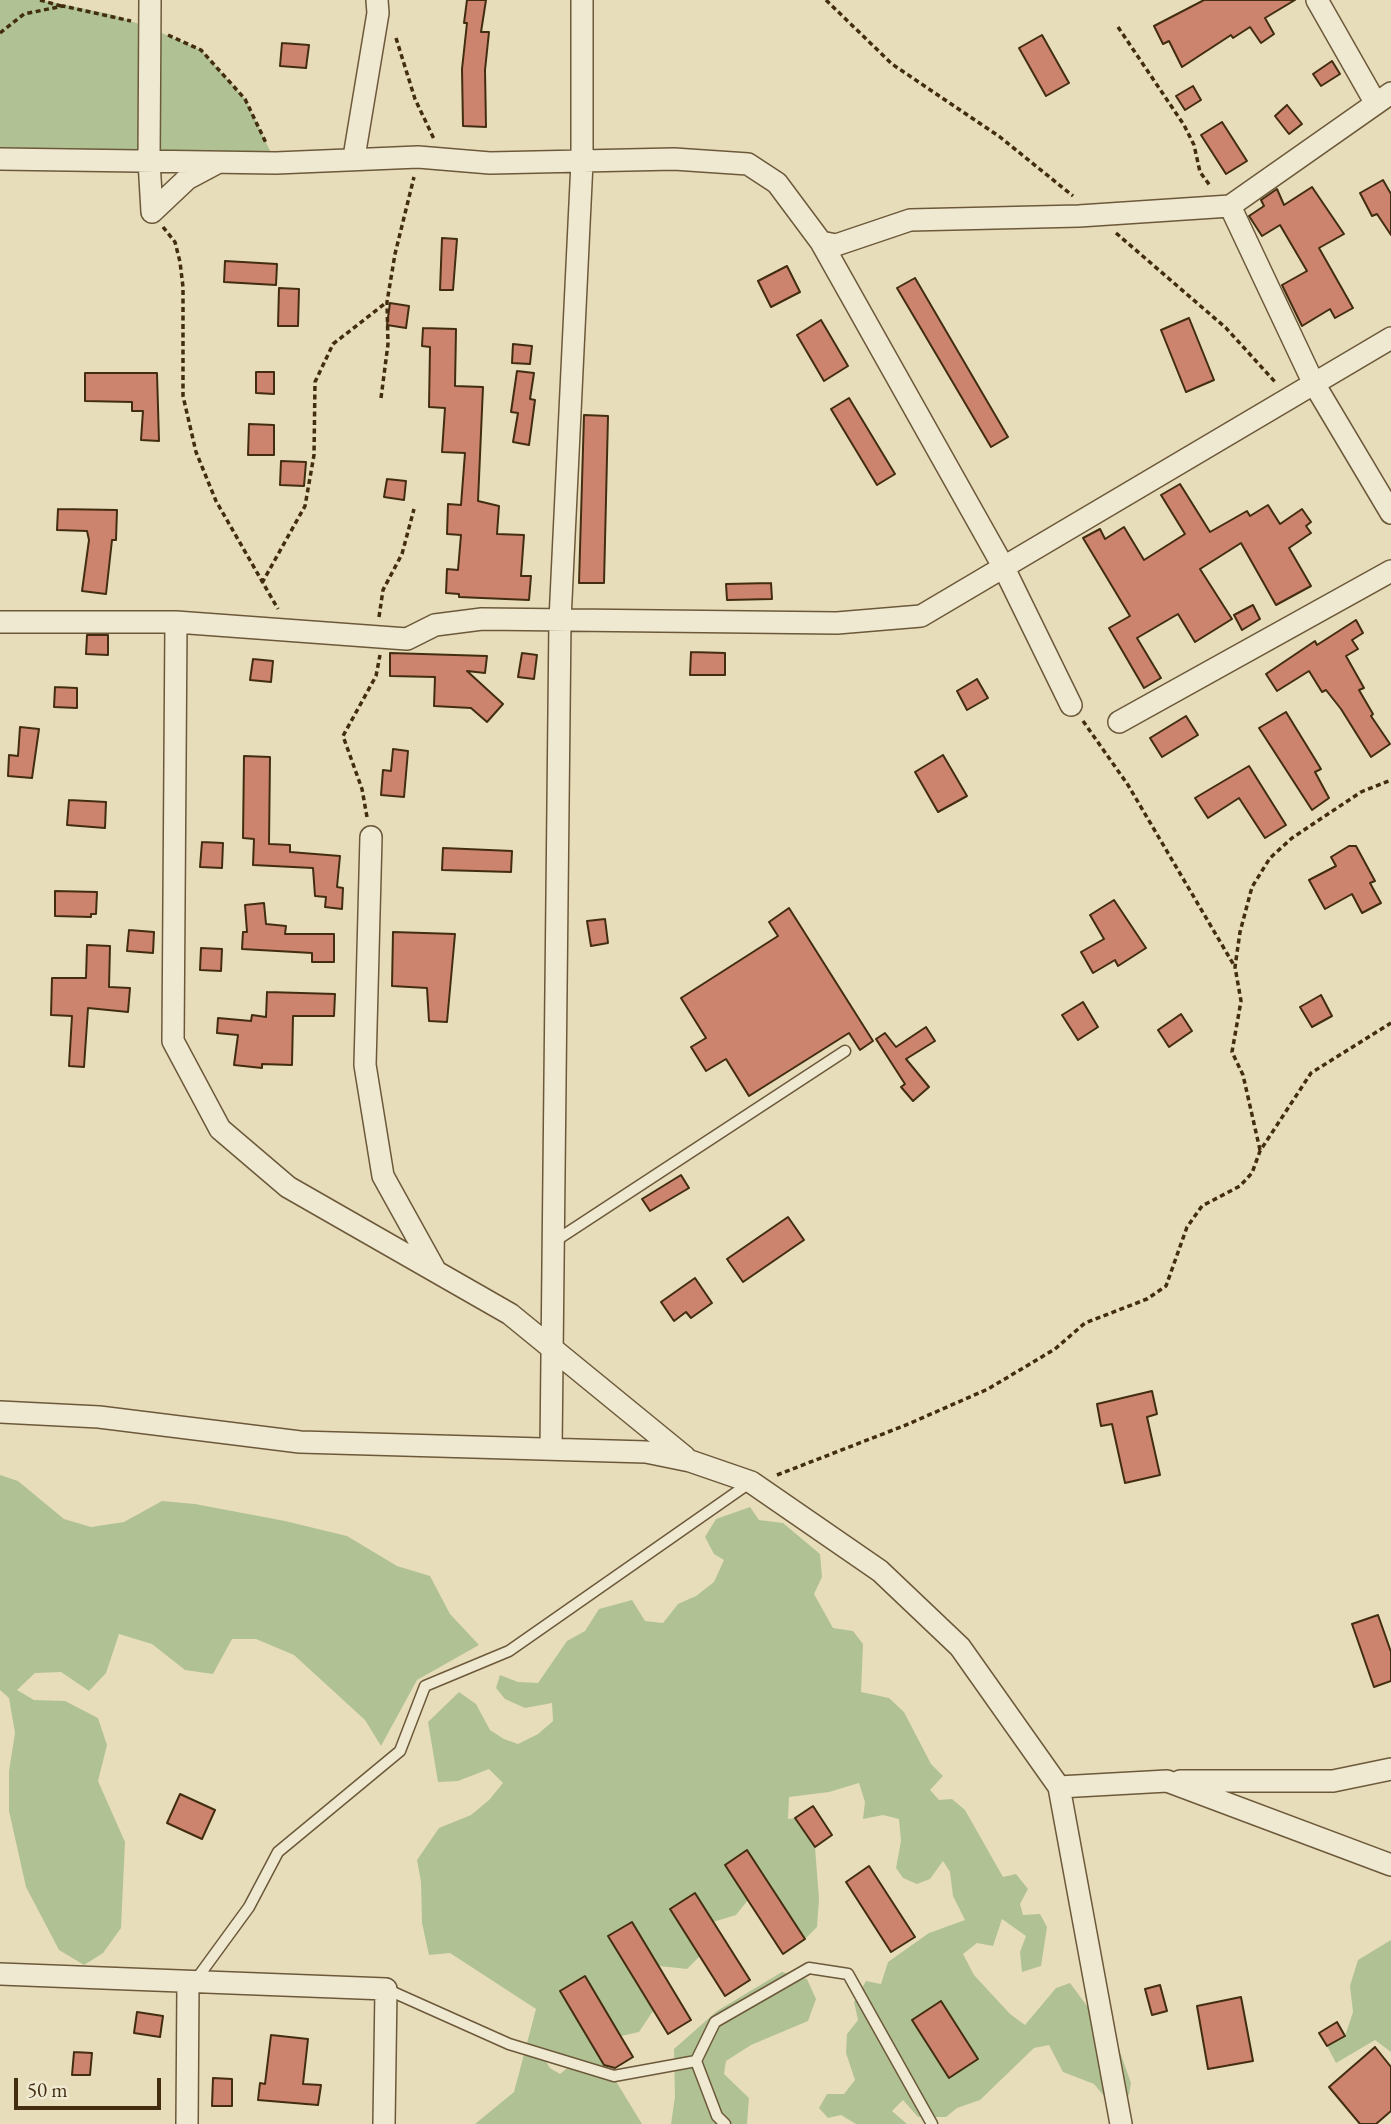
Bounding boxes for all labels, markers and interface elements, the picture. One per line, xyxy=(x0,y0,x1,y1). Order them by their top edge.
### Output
scale bar xyxy=(18,2064,164,2108)
text: 50 m xyxy=(27,2076,68,2103)

